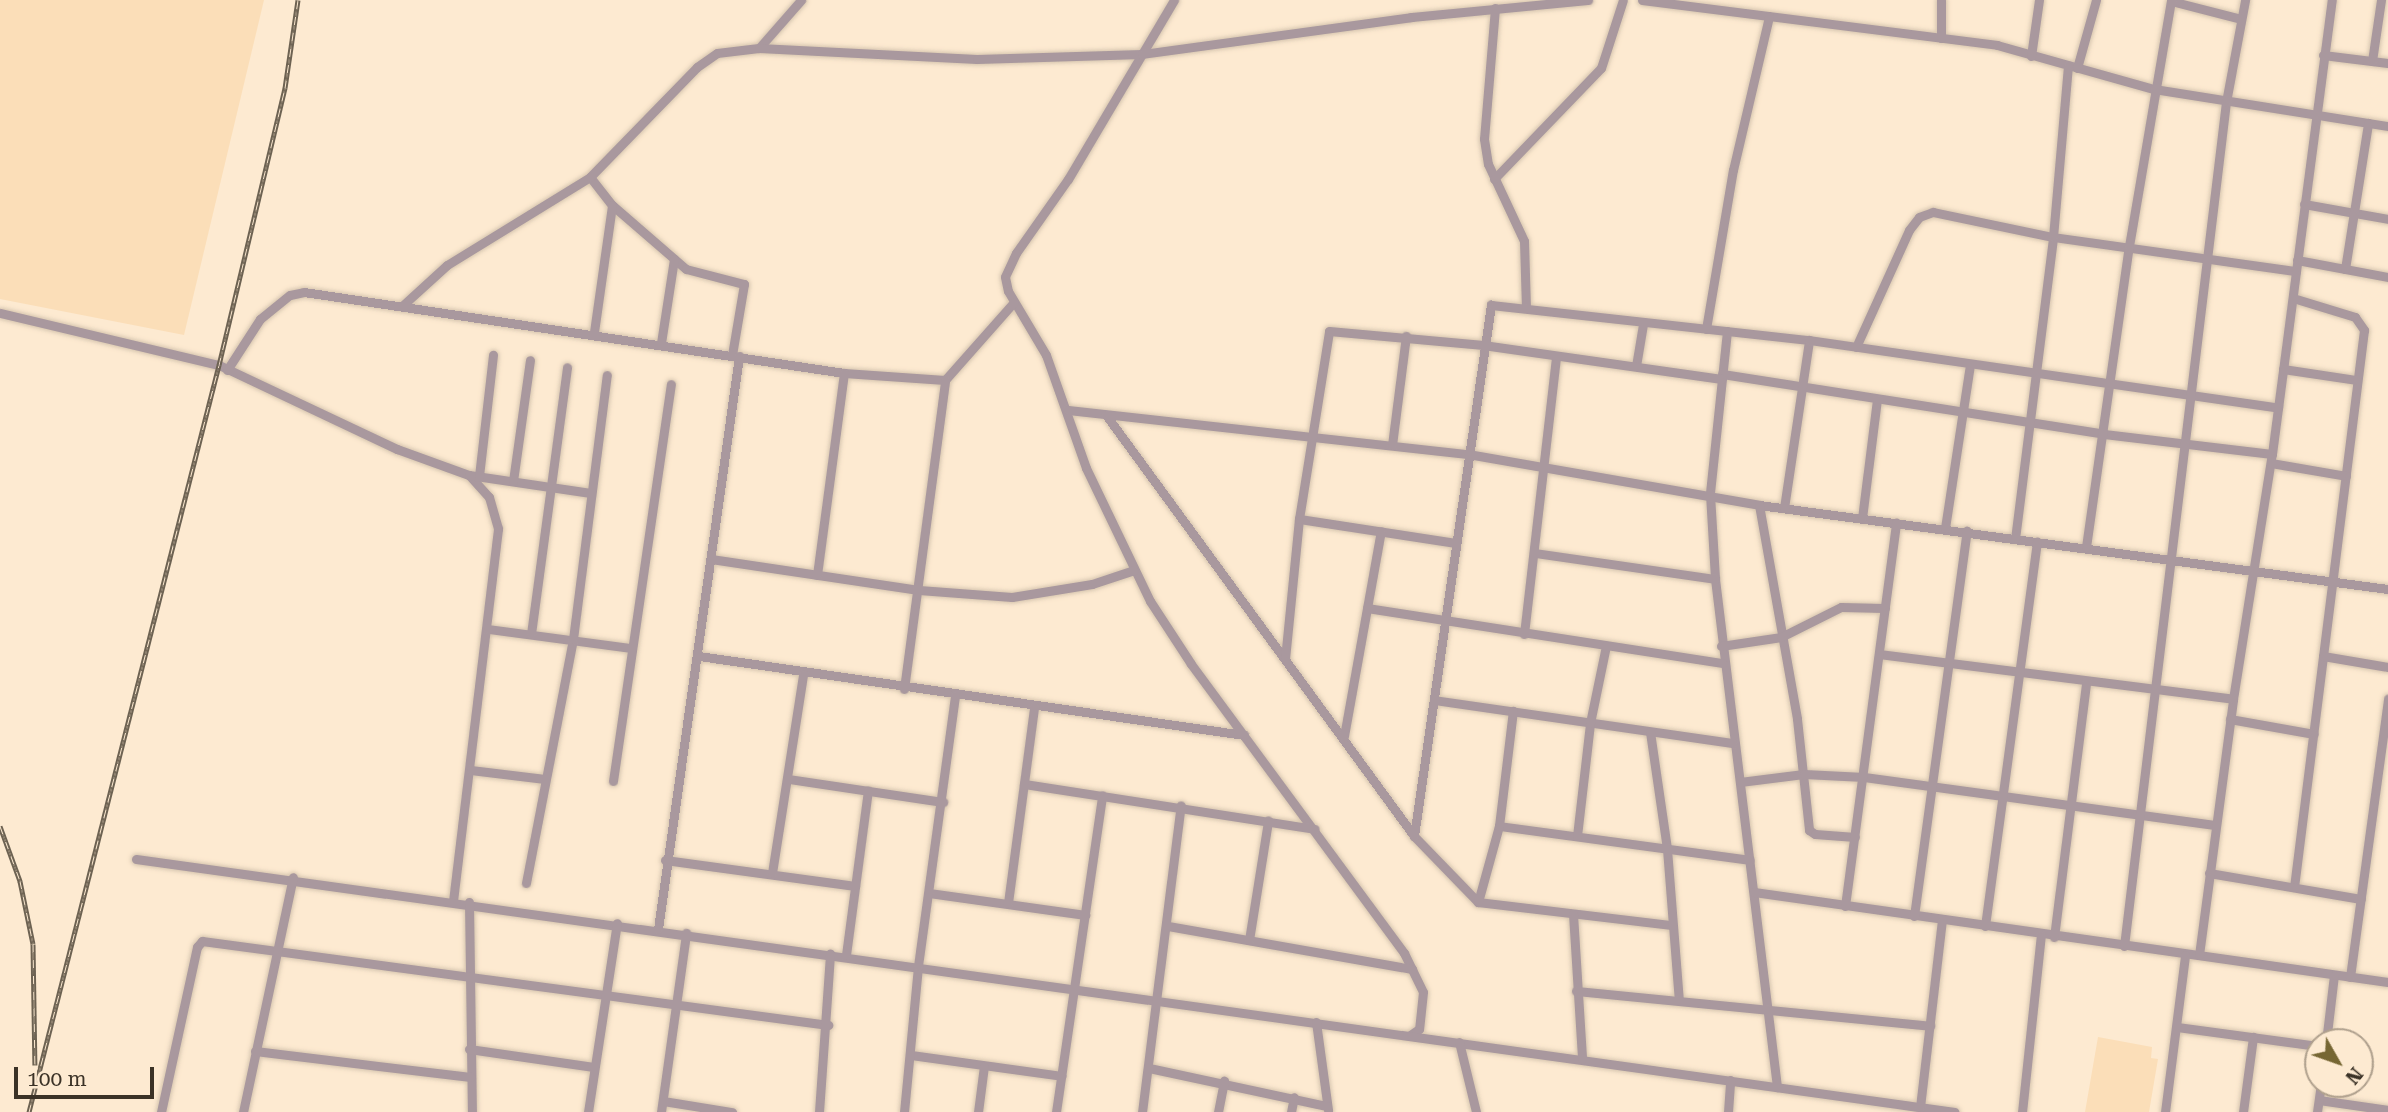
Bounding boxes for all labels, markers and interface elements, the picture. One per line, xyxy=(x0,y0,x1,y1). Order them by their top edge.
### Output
north arrow xyxy=(2304,1028,2374,1098)
scale bar xyxy=(18,1052,158,1096)
text: N xyxy=(2340,1063,2367,1089)
text: 100 m xyxy=(27,1067,87,1091)

